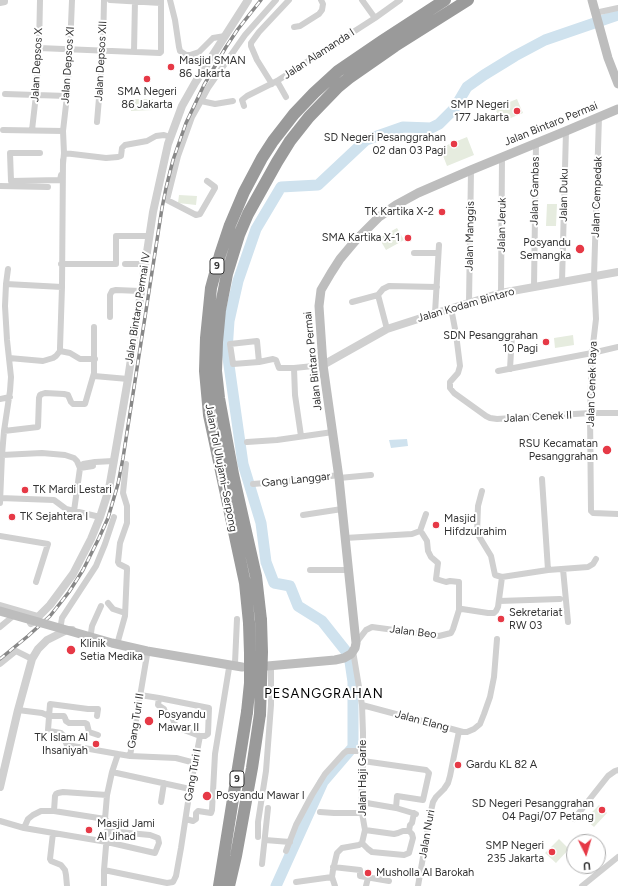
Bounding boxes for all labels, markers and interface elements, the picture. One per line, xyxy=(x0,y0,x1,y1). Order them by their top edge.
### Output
street label: Jalan Depsos XII xyxy=(92,21,110,101)
street label: Jalan Depsos XI xyxy=(59,26,77,104)
street label: Jalan Alamanda I xyxy=(281,26,357,82)
street label: Jalan Depsos X xyxy=(28,28,46,102)
place label: Masjid SMAN 86 Jakarta xyxy=(179,54,246,80)
marker: Masjid SMAN 86 Jakarta xyxy=(166,62,176,72)
marker: SMA Negeri 86 Jakarta xyxy=(142,74,152,84)
place label: SMA Negeri 86 Jakarta xyxy=(117,85,177,111)
place label: SMP Negeri 177 Jakarta xyxy=(451,98,509,124)
street label: Jalan Bintaro Permai xyxy=(502,99,600,149)
marker: SMP Negeri 177 Jakarta xyxy=(512,106,522,116)
place label: SD Negeri Pesanggrahan 02 dan 03 Pagi xyxy=(324,131,446,157)
marker: SD Negeri Pesanggrahan 02 dan 03 Pagi xyxy=(449,139,459,149)
street label: Jalan Cempedak xyxy=(589,156,605,238)
street label: Jalan Gambas xyxy=(528,157,542,225)
street label: Jalan Duku xyxy=(557,168,571,222)
street label: Jalan Jeruk xyxy=(495,197,509,253)
street label: Jalan Manggis xyxy=(463,201,477,271)
place label: TK Kartika X-2 xyxy=(365,205,434,219)
marker: TK Kartika X-2 xyxy=(437,207,447,217)
place label: SMA Kartika X-1 xyxy=(322,231,400,245)
marker: SMA Kartika X-1 xyxy=(403,233,413,243)
place label: Posyandu Semangka xyxy=(520,236,571,262)
marker: Posyandu Semangka xyxy=(574,243,586,255)
street label: Jalan Bintaro Permai IV xyxy=(123,251,153,365)
road number: 9 xyxy=(210,258,224,274)
street label: Jalan Kodam Bintaro xyxy=(416,285,516,325)
street label: Jalan Bintaro Permai xyxy=(301,311,325,411)
place label: SDN Pesanggrahan 10 Pagi xyxy=(443,329,538,355)
marker: SDN Pesanggrahan 10 Pagi xyxy=(541,337,551,347)
street label: Jalan Cenek Raya xyxy=(584,341,600,427)
street label: Jalan Tol Ulujami–Serpong xyxy=(202,403,240,533)
street label: Jalan Cenek II xyxy=(504,409,572,425)
place label: RSU Kecamatan Pesanggrahan xyxy=(519,437,598,463)
marker: RSU Kecamatan Pesanggrahan xyxy=(601,444,613,456)
street label: Gang Langgar xyxy=(261,470,331,490)
place label: TK Mardi Lestari xyxy=(33,483,112,497)
marker: TK Mardi Lestari xyxy=(20,485,30,495)
place label: TK Sejahtera I xyxy=(20,510,88,524)
marker: TK Sejahtera I xyxy=(7,512,17,522)
place label: Masjid Hifdzulrahim xyxy=(444,512,507,538)
marker: Masjid Hifdzulrahim xyxy=(431,520,441,530)
place label: Sekretariat RW 03 xyxy=(509,606,563,632)
marker: Sekretariat RW 03 xyxy=(496,614,506,624)
street label: Jalan Beo xyxy=(389,623,437,641)
place label: Klinik Setia Medika xyxy=(80,637,143,663)
marker: Klinik Setia Medika xyxy=(65,644,77,656)
district label: PESANGGRAHAN xyxy=(264,686,384,702)
street label: Gang Turi II xyxy=(125,692,147,750)
street label: Jalan Elang xyxy=(394,707,450,735)
place label: Posyandu Mawar II xyxy=(158,708,206,734)
marker: Posyandu Mawar II xyxy=(143,715,155,727)
place label: TK Islam Al Ihsaniyah xyxy=(34,731,88,757)
marker: TK Islam Al Ihsaniyah xyxy=(91,739,101,749)
street label: Jalan Haji Garie xyxy=(356,740,370,816)
street label: Gang Turi I xyxy=(182,748,204,802)
place label: Gardu KL 82 A xyxy=(466,758,537,772)
marker: Gardu KL 82 A xyxy=(453,760,463,770)
road number: 9 xyxy=(230,771,244,787)
place label: Posyandu Mawar I xyxy=(216,789,305,803)
marker: Posyandu Mawar I xyxy=(201,790,213,802)
place label: SD Negeri Pesanggrahan 04 Pagi/07 Petang xyxy=(472,797,594,823)
marker: SD Negeri Pesanggrahan 04 Pagi/07 Petang xyxy=(597,805,607,815)
street label: Jalan Nuri xyxy=(416,809,438,859)
place label: Masjid Jami Al Jihad xyxy=(97,817,155,843)
marker: Masjid Jami Al Jihad xyxy=(84,825,94,835)
north arrow xyxy=(566,834,606,874)
place label: SMP Negeri 235 Jakarta xyxy=(486,839,544,865)
marker: SMP Negeri 235 Jakarta xyxy=(547,847,557,857)
text: U xyxy=(583,859,591,872)
place label: Musholla Al Barokah xyxy=(376,866,474,880)
marker: Musholla Al Barokah xyxy=(363,868,373,878)

